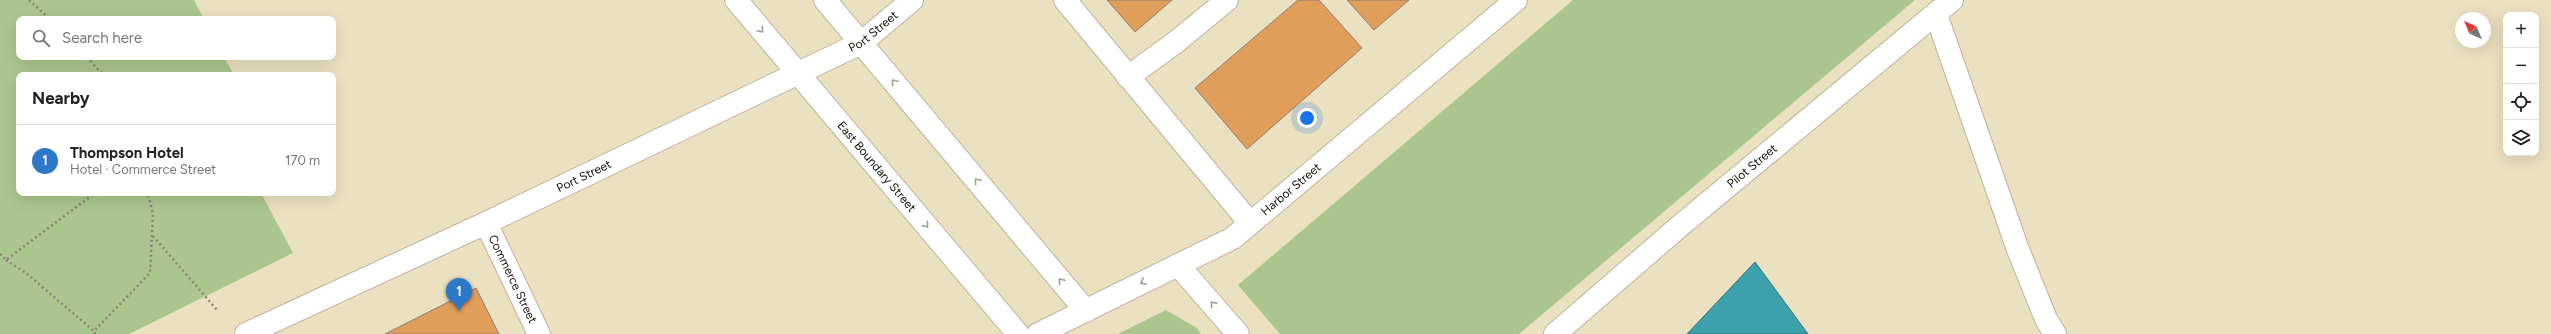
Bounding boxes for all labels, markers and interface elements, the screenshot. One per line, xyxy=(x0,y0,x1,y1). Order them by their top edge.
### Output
street label: Port Street xyxy=(846,8,901,55)
north arrow xyxy=(2455,12,2491,48)
map controls xyxy=(2503,12,2539,156)
button: + xyxy=(2503,12,2539,48)
search box xyxy=(16,16,336,60)
one-way arrow xyxy=(756,25,763,32)
icon: search xyxy=(30,27,52,49)
text: Search here xyxy=(62,29,142,47)
button: − xyxy=(2503,48,2539,84)
one-way arrow xyxy=(891,79,898,86)
button: locate xyxy=(2503,84,2539,120)
text: Nearby xyxy=(32,88,90,108)
your location xyxy=(1297,108,1317,128)
street label: East Boundary Street xyxy=(834,118,919,215)
button: layers xyxy=(2503,120,2539,156)
street label: Pilot Street xyxy=(1724,141,1780,191)
text: Thompson Hotel xyxy=(70,144,184,162)
text: 1 xyxy=(42,153,48,168)
text: 170 m xyxy=(285,153,320,168)
street label: Port Street xyxy=(554,157,614,195)
street label: Harbor Street xyxy=(1258,160,1324,218)
text: Hotel · Commerce Street xyxy=(70,162,216,177)
one-way arrow xyxy=(975,178,982,186)
one-way arrow xyxy=(922,220,929,228)
street label: Commerce Street xyxy=(486,232,540,326)
one-way arrow xyxy=(1140,277,1148,285)
pin: 1 xyxy=(446,278,472,311)
one-way arrow xyxy=(1058,278,1065,285)
one-way arrow xyxy=(1210,302,1217,309)

